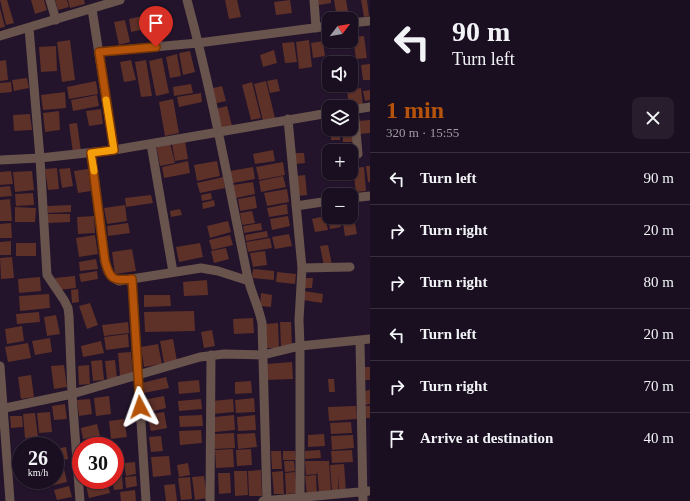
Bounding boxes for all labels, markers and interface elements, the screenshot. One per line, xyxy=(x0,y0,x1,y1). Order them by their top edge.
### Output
pin xyxy=(139,6,173,47)
icon: arrive xyxy=(145,12,167,34)
north arrow xyxy=(322,12,358,48)
map controls xyxy=(322,12,358,224)
icon: left xyxy=(386,16,438,68)
text: 90 m xyxy=(452,16,510,47)
text: Turn left xyxy=(452,49,515,69)
button: sound xyxy=(322,56,358,92)
text: 1 min xyxy=(386,97,444,123)
button: close xyxy=(632,97,674,139)
button: layers xyxy=(322,100,358,136)
text: 320 m · 15:55 xyxy=(386,125,459,140)
button: + xyxy=(322,144,358,180)
icon: left xyxy=(386,168,408,190)
text: Turn left xyxy=(420,170,477,186)
text: 90 m xyxy=(644,170,674,186)
button: − xyxy=(322,188,358,224)
icon: right xyxy=(386,220,408,242)
text: Turn right xyxy=(420,222,487,238)
text: 20 m xyxy=(644,222,674,238)
icon: right xyxy=(386,272,408,294)
text: Turn right xyxy=(420,274,487,290)
text: 80 m xyxy=(644,274,674,290)
icon: left xyxy=(386,324,408,346)
text: Turn left xyxy=(420,326,477,342)
text: 20 m xyxy=(644,326,674,342)
icon: right xyxy=(386,376,408,398)
text: Turn right xyxy=(420,378,487,394)
text: 70 m xyxy=(644,378,674,394)
position arrow xyxy=(119,386,161,428)
icon: arrive xyxy=(386,428,408,450)
text: Arrive at destination xyxy=(420,430,553,446)
text: 40 m xyxy=(644,430,674,446)
speed limit sign: 30 xyxy=(72,437,124,489)
text: 26 xyxy=(28,447,48,469)
text: km/h xyxy=(28,467,48,478)

